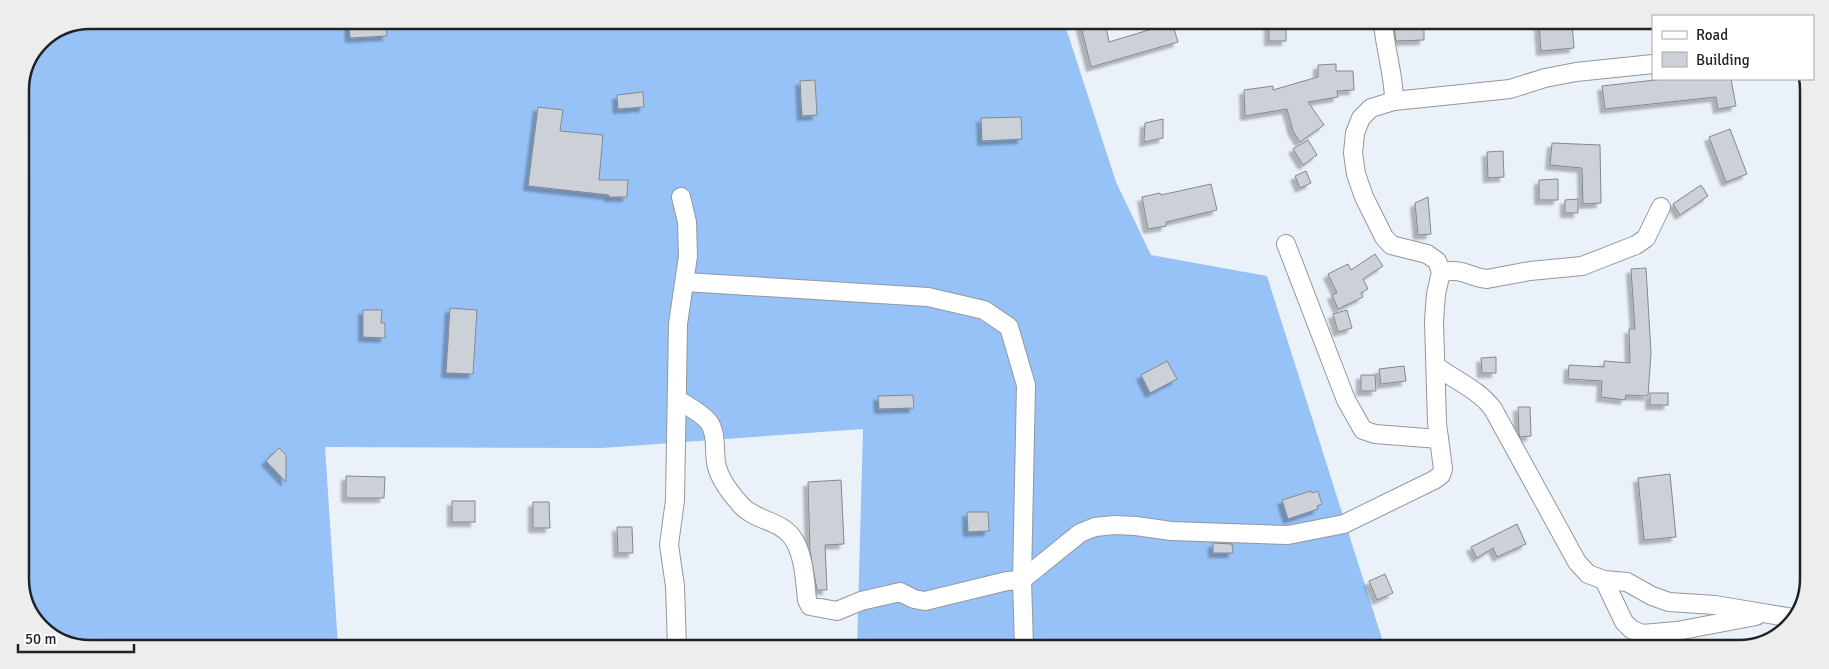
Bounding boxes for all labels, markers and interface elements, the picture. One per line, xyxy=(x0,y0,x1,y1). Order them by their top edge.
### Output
legend xyxy=(1652,15,1814,80)
text: Road xyxy=(1696,26,1728,44)
text: Building xyxy=(1696,51,1750,69)
scale bar xyxy=(18,622,134,654)
text: 50 m xyxy=(25,630,56,648)

